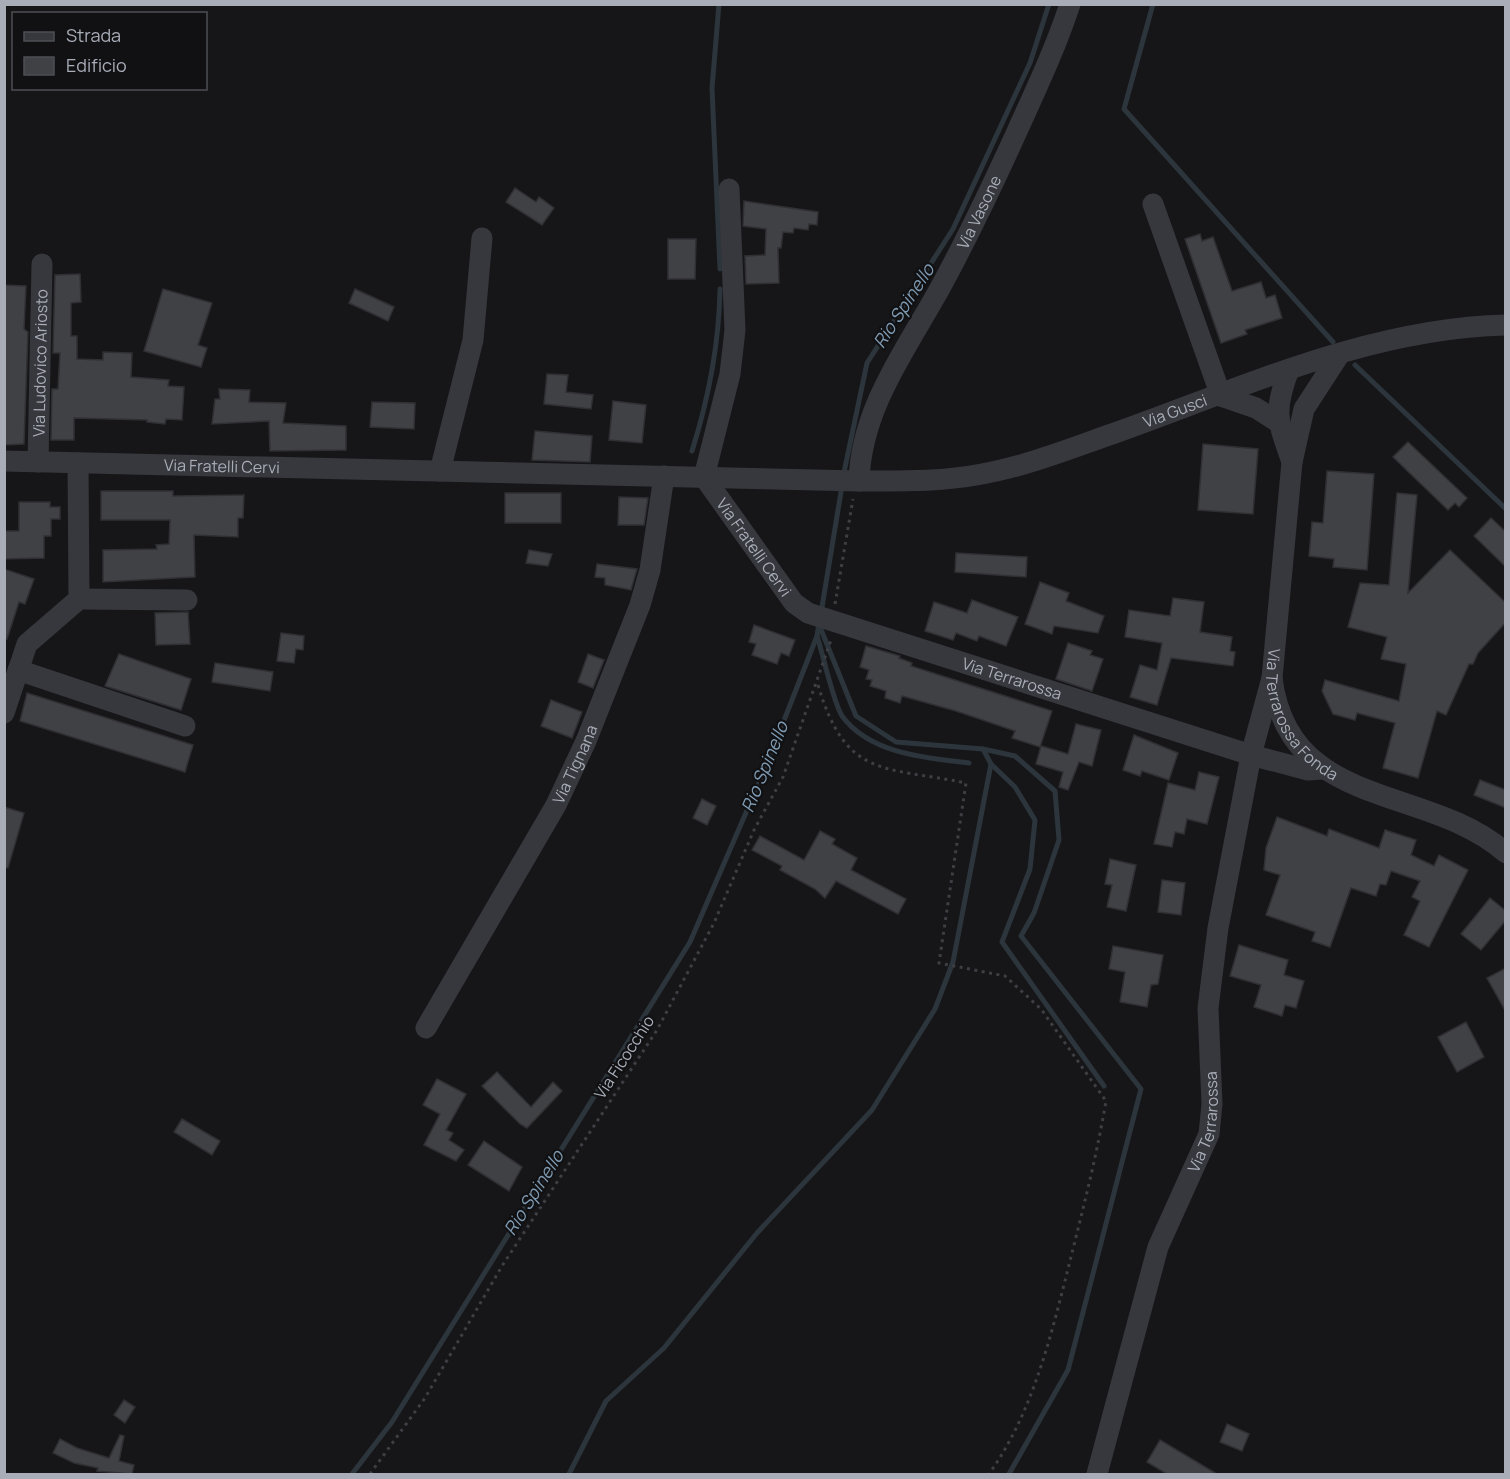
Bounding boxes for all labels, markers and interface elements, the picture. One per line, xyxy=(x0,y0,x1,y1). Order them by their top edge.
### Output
legend xyxy=(12,12,207,90)
text: Strada xyxy=(66,23,121,47)
text: Edificio xyxy=(66,53,127,77)
street label: Via Vasone xyxy=(951,172,1006,253)
water label: Rio Spinello xyxy=(867,258,940,352)
street label: Via Ludovico Ariosto xyxy=(28,289,52,437)
street label: Via Gusci xyxy=(1140,389,1210,433)
street label: Via Fratelli Cervi xyxy=(164,454,280,478)
street label: Via Fratelli Cervi xyxy=(712,494,797,601)
street label: Via Terrarossa Fonda xyxy=(1261,648,1342,785)
street label: Via Terrarossa xyxy=(959,652,1065,705)
water label: Rio Spinello xyxy=(735,716,794,816)
street label: Via Tignana xyxy=(547,722,602,807)
street label: Via Ficocchio xyxy=(589,1011,659,1103)
street label: Via Terrarossa xyxy=(1182,1071,1223,1176)
water label: Rio Spinello xyxy=(498,1144,569,1240)

